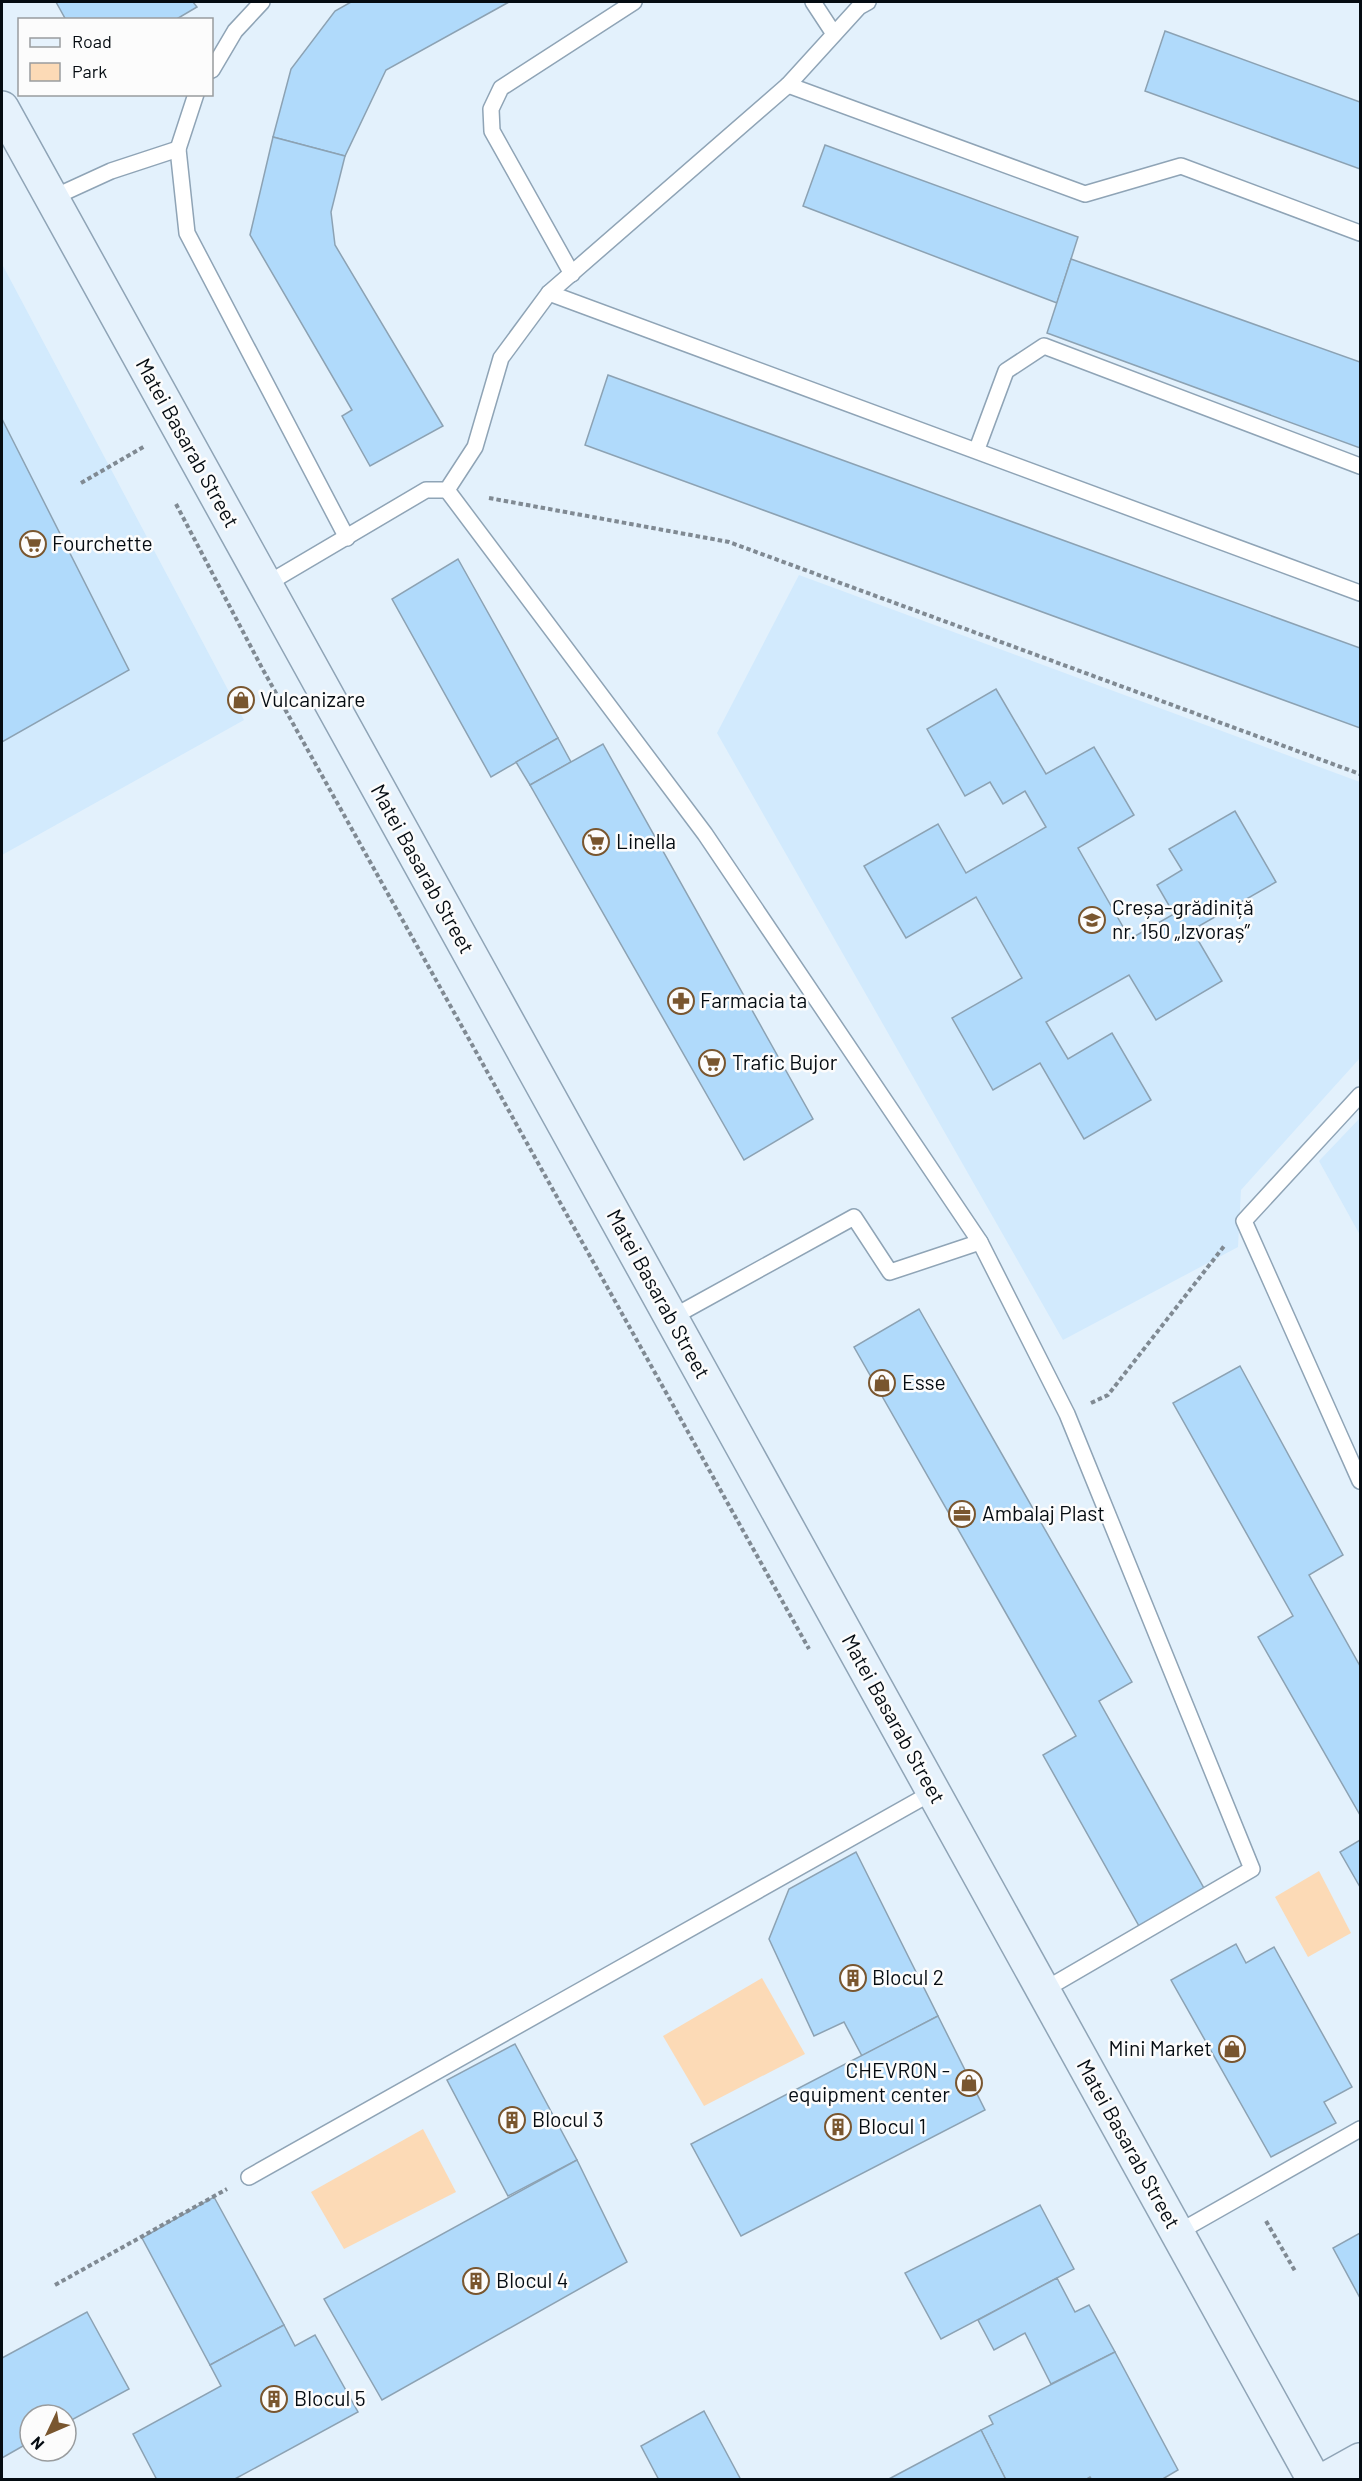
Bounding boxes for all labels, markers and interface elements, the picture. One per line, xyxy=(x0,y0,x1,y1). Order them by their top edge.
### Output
legend xyxy=(18,18,213,96)
text: Road xyxy=(72,30,112,52)
text: Park xyxy=(72,60,107,82)
street label: Matei Basarab Street xyxy=(131,353,245,531)
supermarket icon: Fourchette xyxy=(18,529,48,559)
place label: Fourchette xyxy=(52,530,153,555)
shop icon: Vulcanizare xyxy=(226,685,256,715)
place label: Vulcanizare xyxy=(260,686,365,711)
street label: Matei Basarab Street xyxy=(366,779,480,957)
supermarket icon: Linella xyxy=(581,827,611,857)
place label: Linella xyxy=(616,828,676,853)
place label: Creșa-grădiniță nr. 150 „Izvoraș” xyxy=(1112,894,1254,943)
school or university icon: Creșa-grădiniță nr. 150 „Izvoraș” xyxy=(1077,905,1107,935)
pharmacy icon: Farmacia ta xyxy=(666,986,696,1016)
place label: Farmacia ta xyxy=(700,987,807,1012)
supermarket icon: Trafic Bujor xyxy=(697,1048,727,1078)
place label: Trafic Bujor xyxy=(732,1049,838,1074)
street label: Matei Basarab Street xyxy=(602,1204,716,1382)
shop icon: Esse xyxy=(867,1368,897,1398)
place label: Esse xyxy=(902,1369,946,1394)
office icon: Ambalaj Plast xyxy=(947,1499,977,1529)
place label: Ambalaj Plast xyxy=(982,1500,1105,1525)
street label: Matei Basarab Street xyxy=(837,1629,951,1807)
building icon: Blocul 2 xyxy=(838,1963,868,1993)
place label: Blocul 2 xyxy=(872,1964,944,1989)
shop icon: Mini Market xyxy=(1217,2034,1247,2064)
place label: Mini Market xyxy=(1109,2035,1212,2060)
street label: Matei Basarab Street xyxy=(1072,2054,1186,2232)
place label: CHEVRON - equipment center xyxy=(788,2057,950,2106)
shop icon: CHEVRON - equipment center xyxy=(954,2068,984,2098)
building icon: Blocul 3 xyxy=(497,2105,527,2135)
place label: Blocul 3 xyxy=(532,2106,603,2131)
building icon: Blocul 1 xyxy=(823,2112,853,2142)
place label: Blocul 1 xyxy=(858,2113,926,2138)
building icon: Blocul 4 xyxy=(461,2266,491,2296)
place label: Blocul 4 xyxy=(496,2267,568,2292)
building icon: Blocul 5 xyxy=(259,2384,289,2414)
place label: Blocul 5 xyxy=(294,2385,365,2410)
north arrow xyxy=(18,2403,78,2463)
text: N xyxy=(26,2433,47,2454)

